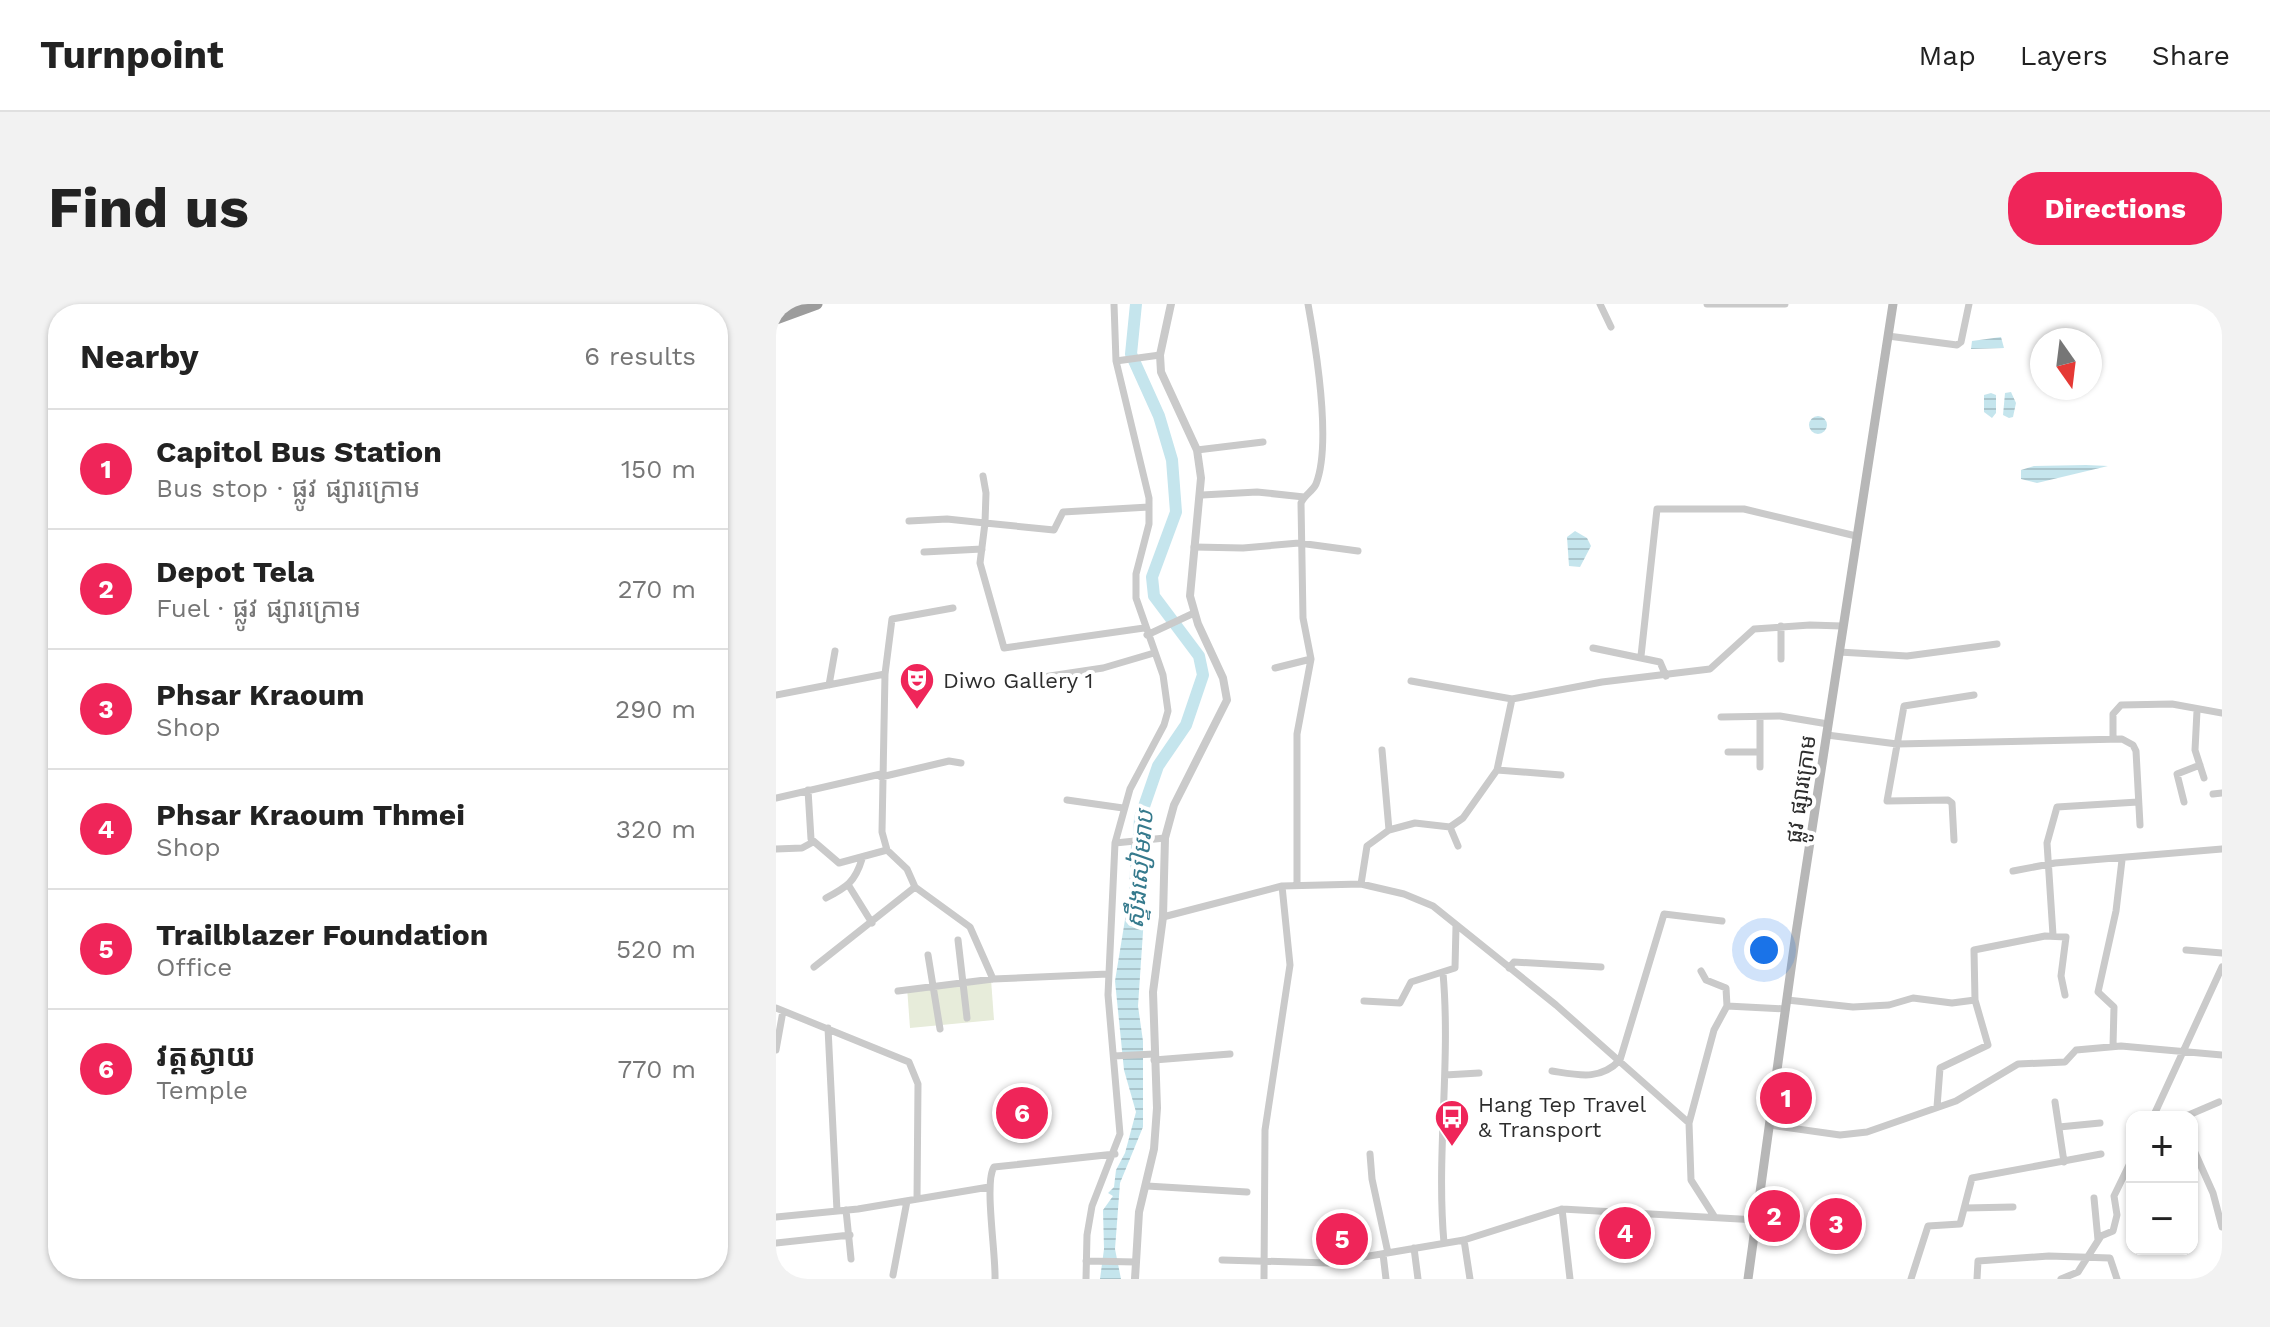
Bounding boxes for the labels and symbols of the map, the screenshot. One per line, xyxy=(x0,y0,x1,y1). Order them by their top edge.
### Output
north arrow xyxy=(2030,328,2102,400)
theatre icon: Diwo Gallery 1 xyxy=(898,661,936,711)
place label: Diwo Gallery 1 xyxy=(943,668,1093,693)
street label: ផ្លូវ ផ្សារក្រោម xyxy=(1781,733,1828,846)
water label: ស្ទឹងសៀមរាប xyxy=(1119,807,1160,929)
your location xyxy=(1744,930,1784,970)
pin: 1 xyxy=(1760,1068,1812,1128)
pin: 6 xyxy=(996,1083,1048,1143)
place label: Hang Tep Travel & Transport xyxy=(1478,1092,1647,1142)
bus stop icon: Hang Tep Travel & Transport xyxy=(1433,1098,1471,1148)
pin: 2 xyxy=(1748,1186,1800,1246)
pin: 3 xyxy=(1810,1194,1862,1254)
pin: 4 xyxy=(1599,1203,1651,1263)
pin: 5 xyxy=(1316,1209,1368,1269)

